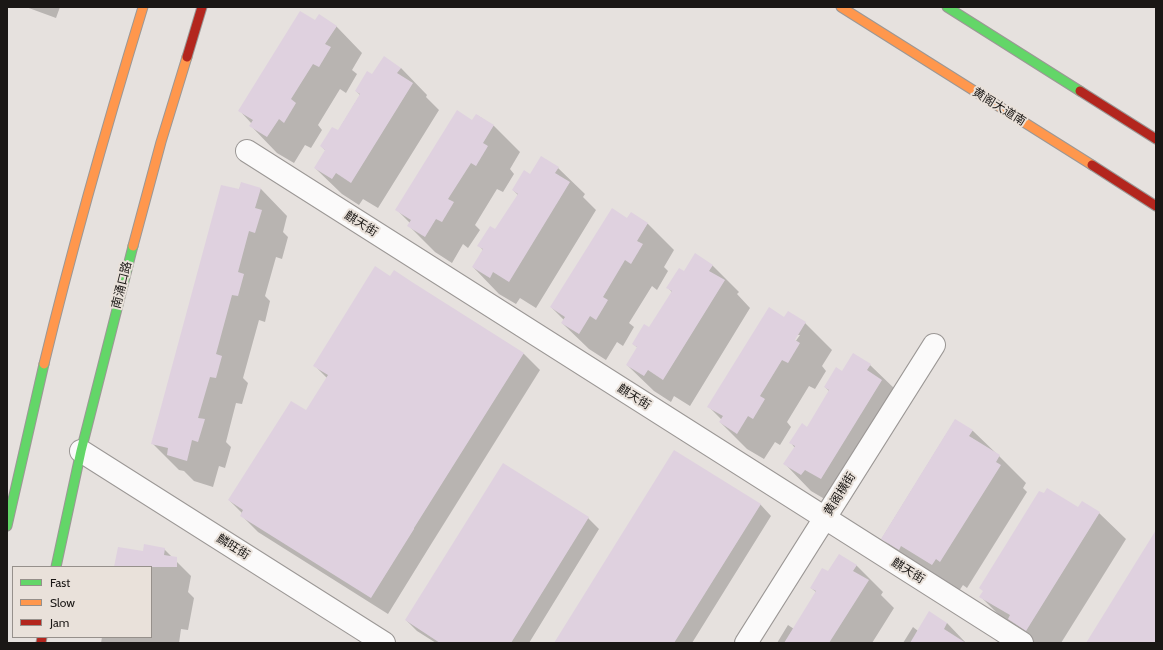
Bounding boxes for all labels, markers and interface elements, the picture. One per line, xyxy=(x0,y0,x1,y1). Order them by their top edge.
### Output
street label: 黄阁大道南 xyxy=(970,85,1028,129)
street label: 麒天街 xyxy=(342,208,380,240)
street label: 南涌口路 xyxy=(109,260,135,310)
street label: 麒天街 xyxy=(615,381,653,413)
street label: 黄阁横街 xyxy=(821,470,859,518)
street label: 麟旺街 xyxy=(214,531,252,563)
street label: 麒天街 xyxy=(889,555,927,587)
legend xyxy=(12,566,152,638)
text: Fast xyxy=(50,575,70,590)
text: Slow xyxy=(50,595,75,610)
text: Jam xyxy=(50,615,69,630)

